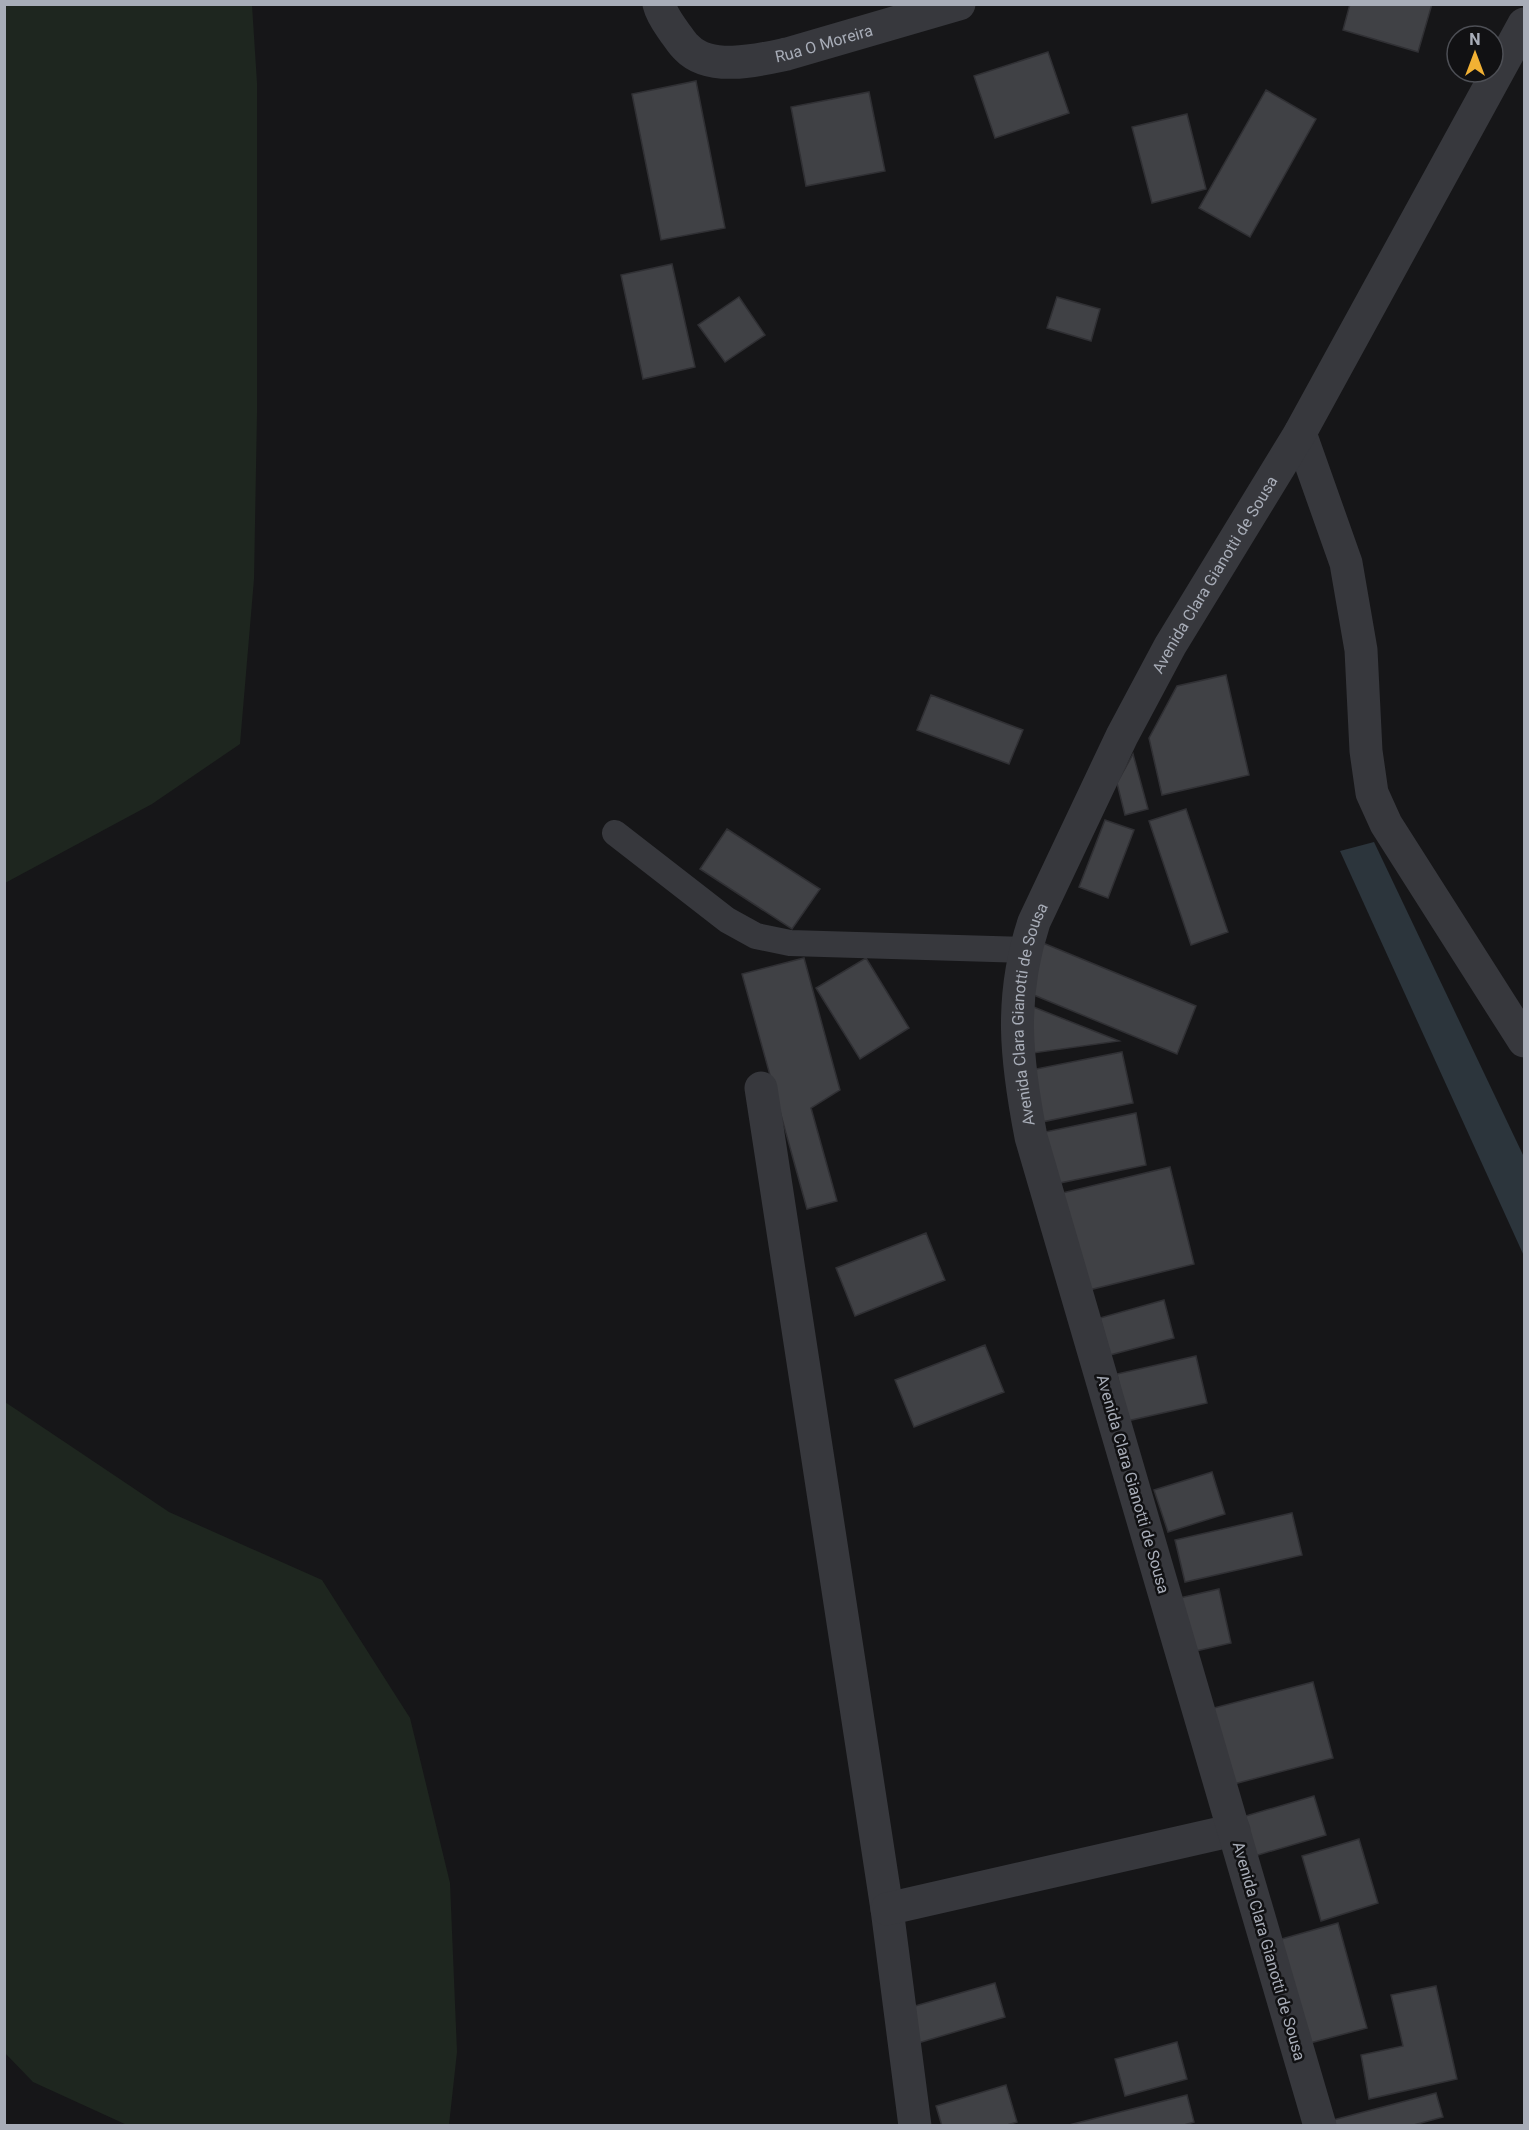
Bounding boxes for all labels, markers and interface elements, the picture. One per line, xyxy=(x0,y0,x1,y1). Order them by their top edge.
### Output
street label: Rua O Moreira xyxy=(773,20,875,66)
north arrow xyxy=(1445,24,1505,84)
text: N xyxy=(1469,30,1481,49)
street label: Avenida Clara Gianotti de Sousa xyxy=(1148,472,1281,676)
street label: Avenida Clara Gianotti de Sousa xyxy=(1008,899,1051,1128)
street label: Avenida Clara Gianotti de Sousa xyxy=(1093,1372,1173,1596)
street label: Avenida Clara Gianotti de Sousa xyxy=(1229,1839,1309,2063)

